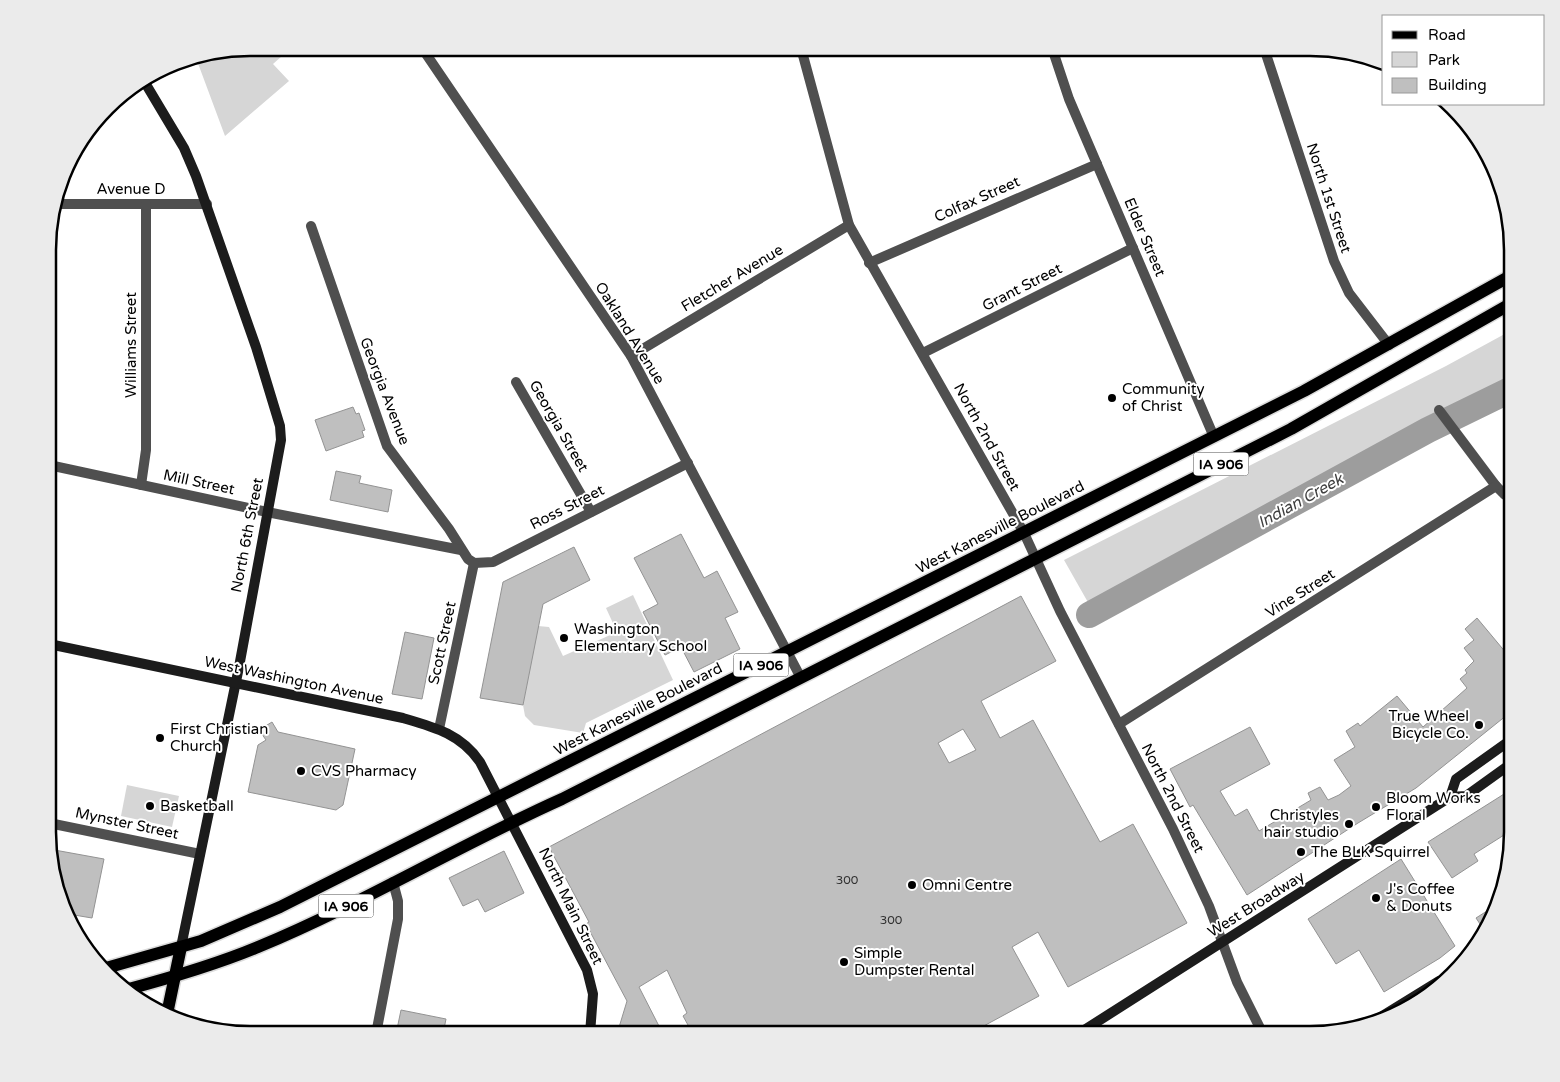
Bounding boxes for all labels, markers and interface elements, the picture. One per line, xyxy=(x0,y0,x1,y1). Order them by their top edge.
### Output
legend xyxy=(1382,15,1545,105)
text: Road xyxy=(1428,26,1466,44)
text: Park xyxy=(1428,51,1460,69)
text: Building xyxy=(1428,76,1487,94)
street label: North 1st Street xyxy=(1303,141,1355,255)
street label: Colfax Street xyxy=(931,172,1023,226)
street label: Avenue D xyxy=(97,180,165,198)
street label: Elder Street xyxy=(1120,195,1170,279)
street label: Fletcher Avenue xyxy=(678,240,786,316)
street label: Grant Street xyxy=(979,259,1065,315)
street label: Oakland Avenue xyxy=(591,279,669,387)
street label: Williams Street xyxy=(122,292,140,398)
street label: Georgia Avenue xyxy=(356,335,414,447)
street label: Georgia Street xyxy=(525,377,593,475)
street label: North 2nd Street xyxy=(950,380,1024,494)
place label: Community of Christ xyxy=(1122,380,1205,415)
marker: Community of Christ xyxy=(1106,392,1118,404)
road number: IA 906 xyxy=(1194,452,1248,476)
street label: Mill Street xyxy=(162,466,236,498)
water label: Indian Creek xyxy=(1254,469,1348,533)
street label: North 6th Street xyxy=(227,476,267,594)
street label: West Kanesville Boulevard xyxy=(913,477,1087,577)
street label: Ross Street xyxy=(527,480,607,533)
street label: Vine Street xyxy=(1262,564,1338,621)
street label: Scott Street xyxy=(424,600,460,686)
place label: Washington Elementary School xyxy=(574,620,707,655)
marker: Washington Elementary School xyxy=(558,632,570,644)
street label: West Washington Avenue xyxy=(203,652,385,708)
road number: IA 906 xyxy=(734,654,788,676)
street label: West Kanesville Boulevard xyxy=(551,659,725,759)
place label: True Wheel Bicycle Co. xyxy=(1388,707,1469,742)
marker: True Wheel Bicycle Co. xyxy=(1473,719,1485,731)
place label: First Christian Church xyxy=(170,720,268,755)
marker: First Christian Church xyxy=(154,732,166,744)
street label: North 2nd Street xyxy=(1138,740,1208,856)
place label: CVS Pharmacy xyxy=(311,762,416,780)
marker: CVS Pharmacy xyxy=(295,765,307,777)
place label: Bloom Works Floral xyxy=(1386,789,1481,824)
place label: Basketball xyxy=(160,797,234,815)
marker: Basketball xyxy=(144,800,156,812)
marker: Bloom Works Floral xyxy=(1370,801,1382,813)
street label: Mynster Street xyxy=(74,803,181,843)
place label: Christyles hair studio xyxy=(1264,806,1339,841)
marker: Christyles hair studio xyxy=(1343,818,1355,830)
place label: The BLK Squirrel xyxy=(1311,843,1430,861)
street label: North Main Street xyxy=(535,845,607,968)
marker: The BLK Squirrel xyxy=(1295,846,1307,858)
street label: West Broadway xyxy=(1204,867,1308,941)
house number: 300 xyxy=(836,873,859,887)
place label: Omni Centre xyxy=(922,876,1012,894)
marker: Omni Centre xyxy=(906,879,918,891)
place label: J's Coffee & Donuts xyxy=(1386,880,1455,915)
marker: J's Coffee & Donuts xyxy=(1370,892,1382,904)
road number: IA 906 xyxy=(318,894,374,918)
house number: 300 xyxy=(880,913,903,927)
place label: Simple Dumpster Rental xyxy=(854,944,974,979)
marker: Simple Dumpster Rental xyxy=(838,956,850,968)

